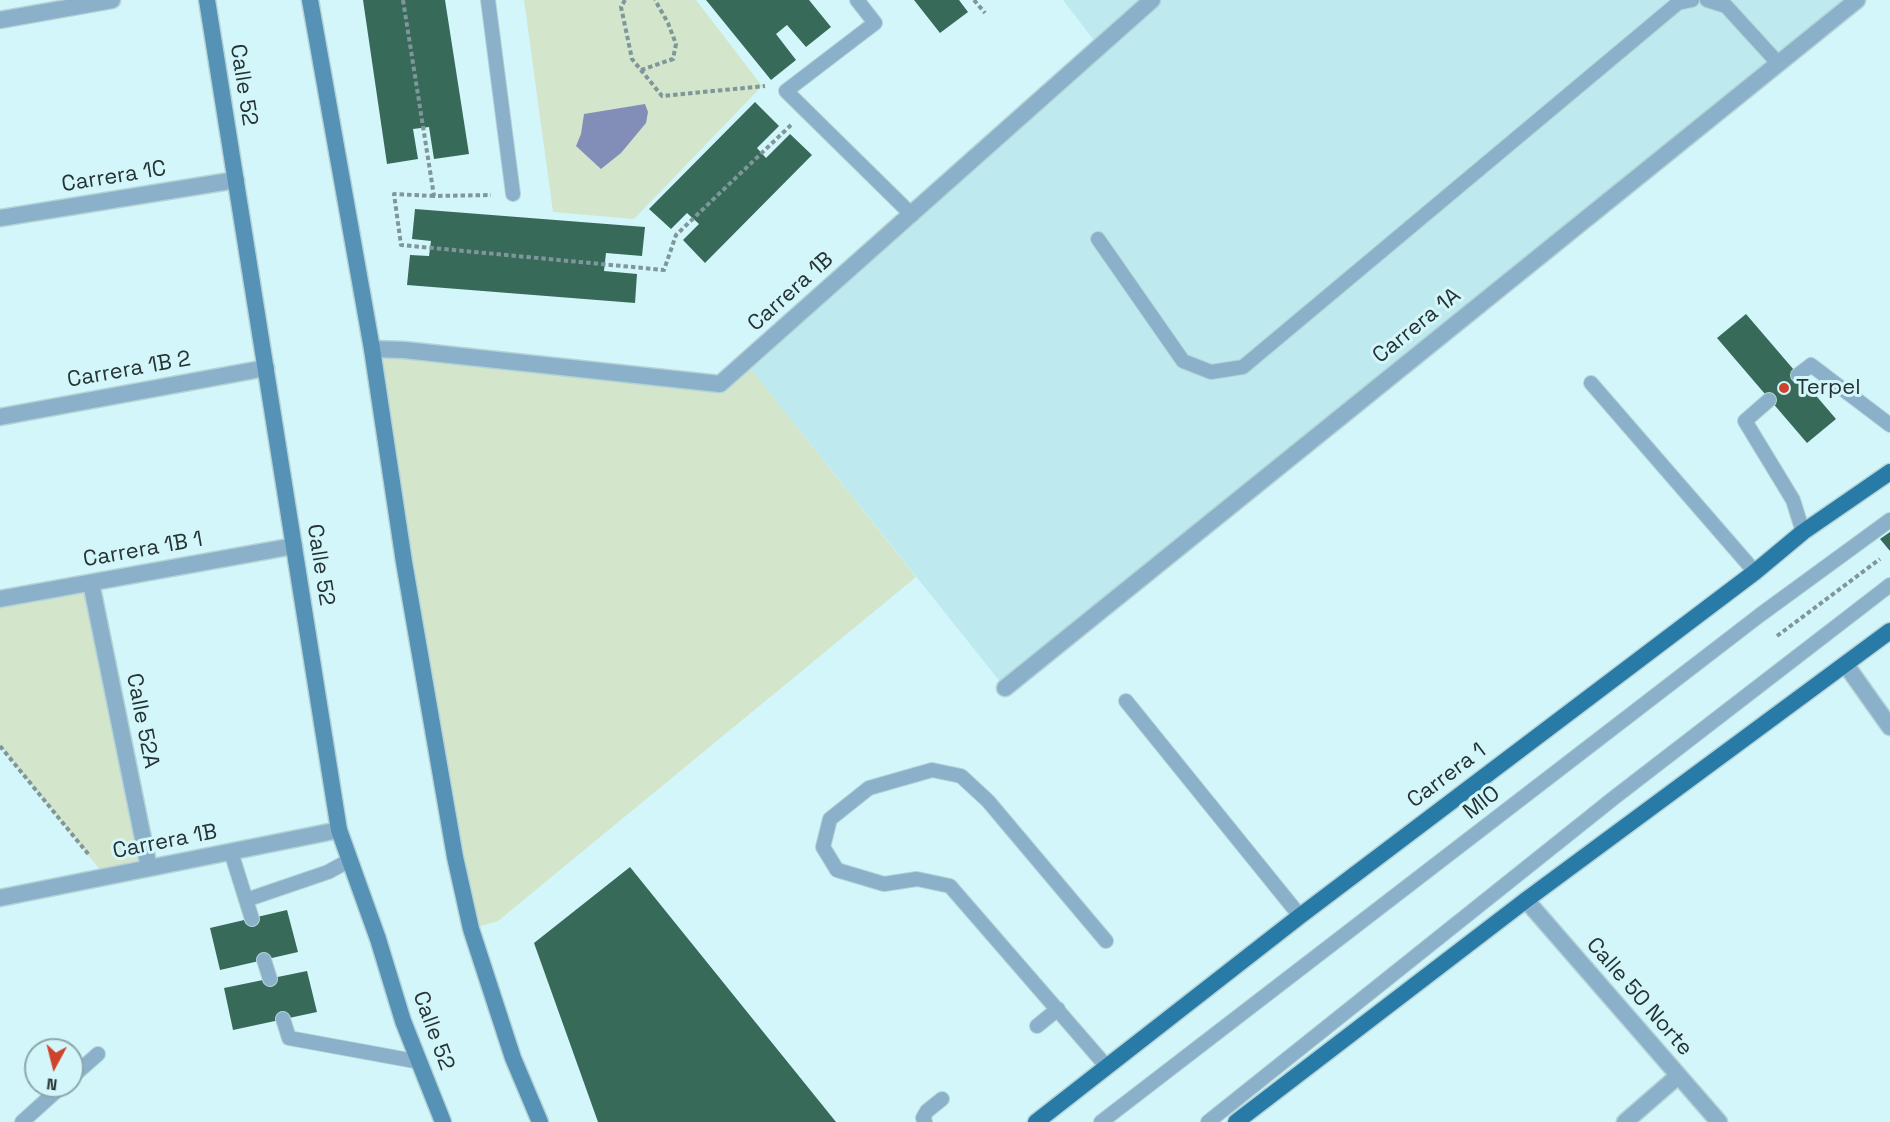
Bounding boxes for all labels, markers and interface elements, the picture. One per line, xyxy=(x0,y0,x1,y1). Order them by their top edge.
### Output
street label: Calle 52 xyxy=(224,42,262,128)
street label: Carrera 1C xyxy=(60,156,168,198)
street label: Carrera 1B xyxy=(743,247,839,337)
street label: Carrera 1A xyxy=(1368,283,1466,369)
street label: Carrera 1B 2 xyxy=(65,346,193,394)
place label: Terpel xyxy=(1796,375,1861,401)
marker: Terpel xyxy=(1777,381,1791,395)
street label: Calle 52 xyxy=(301,522,339,608)
street label: Carrera 1B 1 xyxy=(81,527,205,573)
street label: Calle 52A xyxy=(120,671,164,771)
street label: Carrera 1 xyxy=(1403,738,1491,814)
street label: MIO xyxy=(1458,781,1506,825)
street label: Carrera 1B xyxy=(110,819,220,865)
street label: Calle 50 Norte xyxy=(1580,932,1698,1062)
street label: Calle 52 xyxy=(406,988,460,1074)
north arrow xyxy=(24,1038,84,1098)
text: N xyxy=(45,1073,59,1095)

